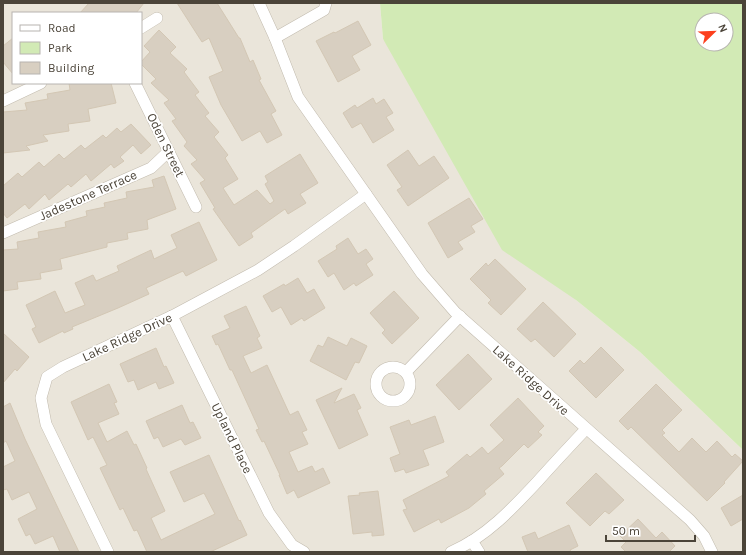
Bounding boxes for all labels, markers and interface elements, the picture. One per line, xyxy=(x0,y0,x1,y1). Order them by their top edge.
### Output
legend xyxy=(12,12,142,84)
north arrow xyxy=(694,12,734,52)
text: Road xyxy=(48,21,76,35)
text: N xyxy=(715,22,730,34)
text: Park xyxy=(48,41,73,55)
text: Building xyxy=(48,61,95,75)
street label: Oden Street xyxy=(144,111,188,180)
street label: Jadestone Terrace xyxy=(37,167,139,223)
street label: Lake Ridge Drive xyxy=(80,310,175,364)
street label: Lake Ridge Drive xyxy=(490,342,572,418)
street label: Upland Place xyxy=(208,400,256,476)
scale bar xyxy=(606,517,695,543)
text: 50 m xyxy=(612,524,640,538)

